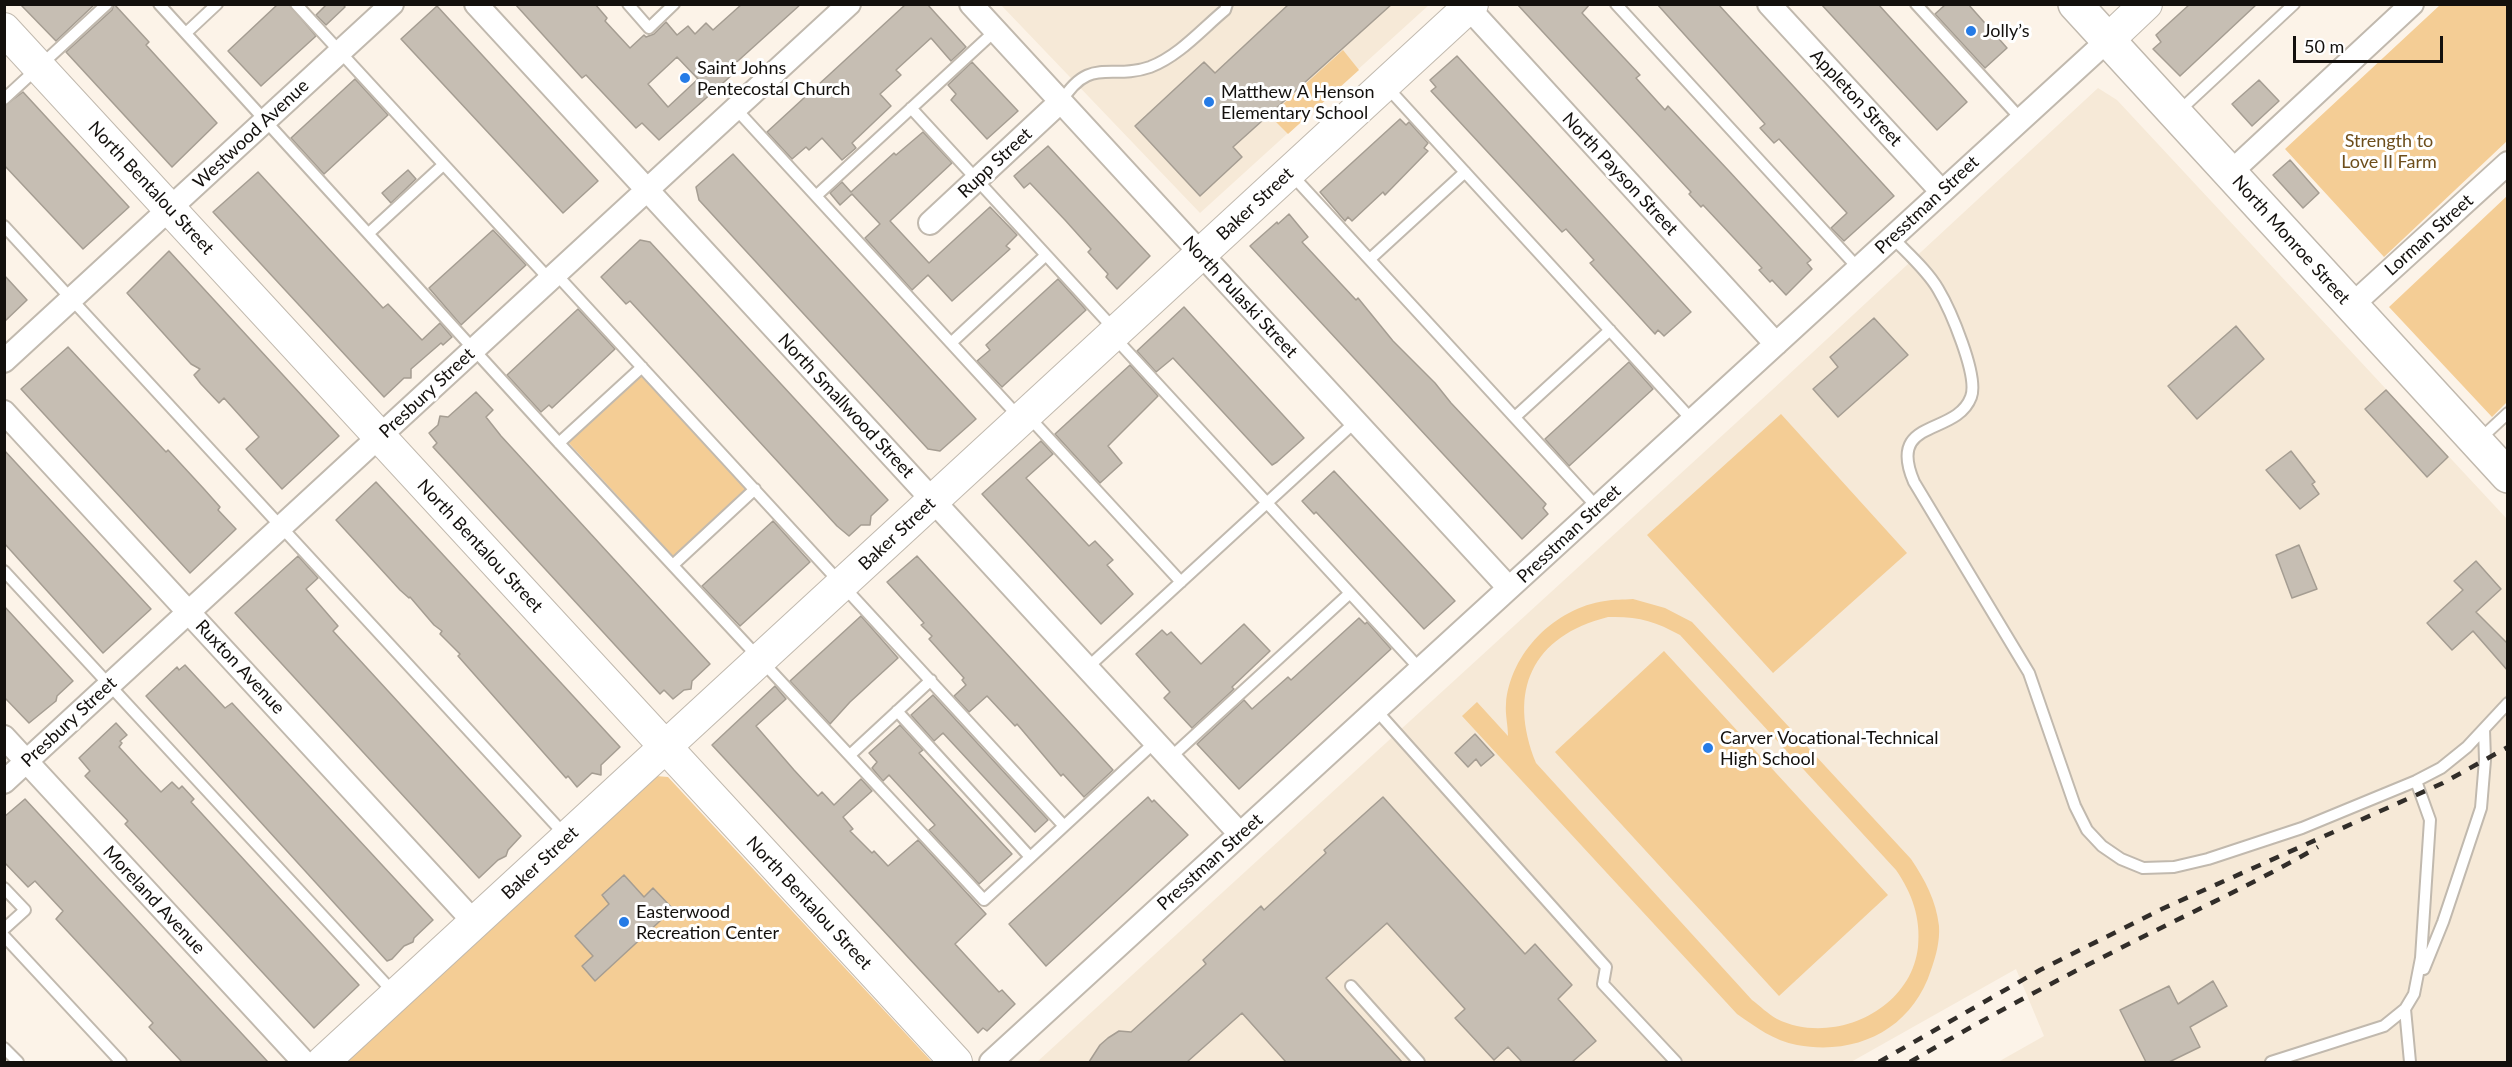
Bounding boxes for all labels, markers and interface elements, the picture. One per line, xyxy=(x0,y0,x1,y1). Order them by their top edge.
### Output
place label: Jolly’s xyxy=(1983,20,2029,42)
marker: Jolly’s xyxy=(1964,24,1978,38)
scale bar xyxy=(2296,24,2446,62)
text: 50 m xyxy=(2304,35,2344,57)
street label: Appleton Street xyxy=(1806,45,1906,151)
place label: Saint Johns Pentecostal Church xyxy=(697,57,850,100)
marker: Saint Johns Pentecostal Church xyxy=(678,71,692,85)
street label: Westwood Avenue xyxy=(189,75,313,193)
place label: Matthew A Henson Elementary School xyxy=(1221,81,1375,124)
marker: Matthew A Henson Elementary School xyxy=(1202,95,1216,109)
street label: North Payson Street xyxy=(1558,108,1682,240)
street label: North Bentalou Street xyxy=(84,117,218,259)
street label: Rupp Street xyxy=(954,123,1036,203)
park label: Strength to Love II Farm xyxy=(2341,130,2437,172)
street label: Presstman Street xyxy=(1871,151,1983,259)
street label: Baker Street xyxy=(1212,163,1298,245)
street label: North Monroe Street xyxy=(2227,171,2355,309)
street label: Lorman Street xyxy=(2380,190,2478,280)
street label: North Pulaski Street xyxy=(1178,232,1302,362)
street label: North Smallwood Street xyxy=(773,329,919,483)
street label: Presbury Street xyxy=(375,343,479,443)
street label: North Bentalou Street xyxy=(413,475,547,617)
street label: Presstman Street xyxy=(1513,480,1625,588)
street label: Baker Street xyxy=(854,493,940,575)
street label: Ruxton Avenue xyxy=(191,615,289,719)
street label: Presbury Street xyxy=(17,672,121,772)
place label: Carver Vocational-Technical High School xyxy=(1720,727,1939,770)
marker: Carver Vocational-Technical High School xyxy=(1701,741,1715,755)
street label: Presstman Street xyxy=(1153,809,1267,915)
street label: Baker Street xyxy=(497,822,583,904)
street label: North Bentalou Street xyxy=(742,832,876,974)
street label: Moreland Avenue xyxy=(98,841,210,959)
place label: Easterwood Recreation Center xyxy=(636,901,779,944)
marker: Easterwood Recreation Center xyxy=(617,915,631,929)

